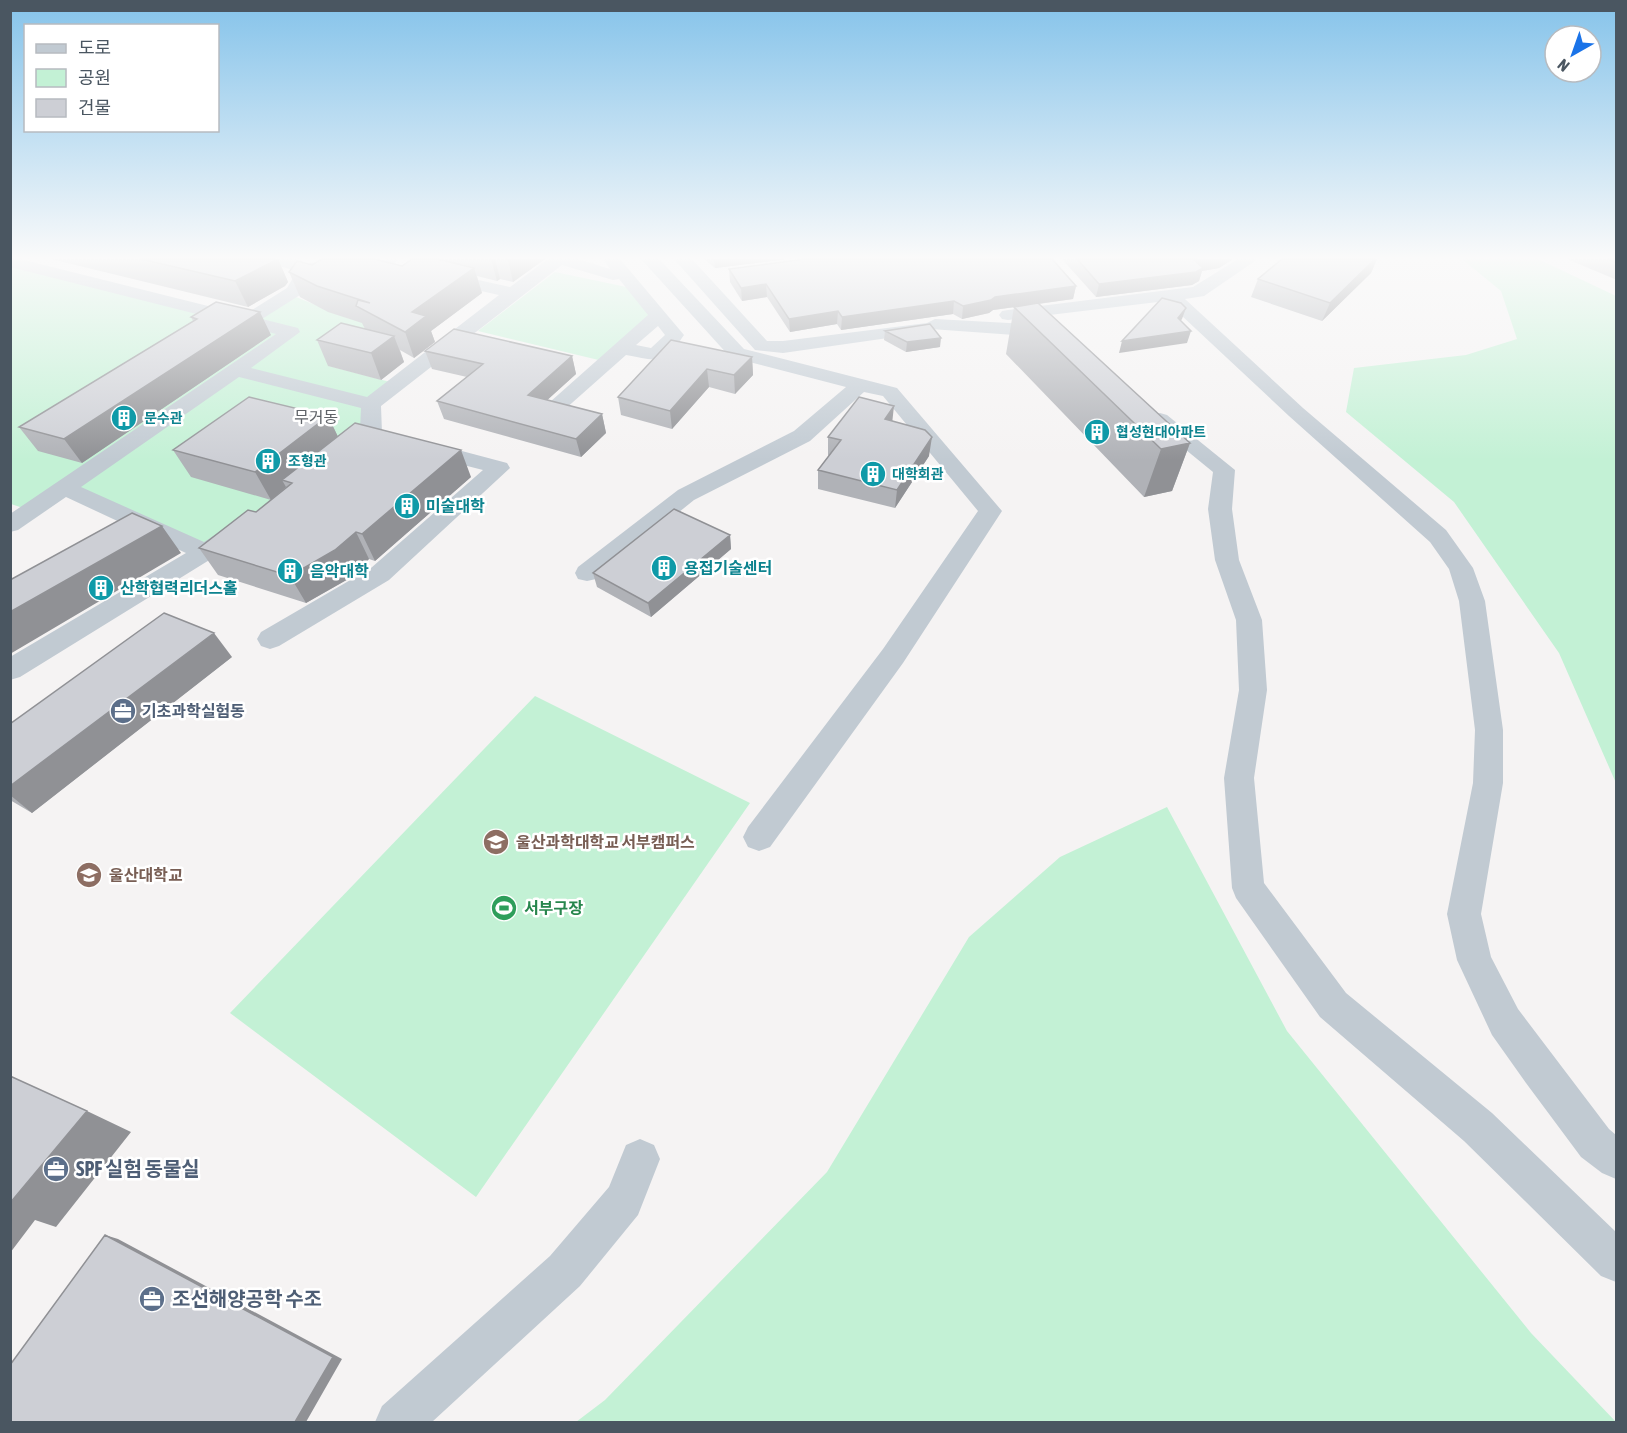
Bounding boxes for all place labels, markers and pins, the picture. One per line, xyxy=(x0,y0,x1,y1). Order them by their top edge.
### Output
building icon: 문수관 xyxy=(109,403,139,433)
place label: 문수관 xyxy=(144,410,183,426)
building icon: 협성현대아파트 xyxy=(1082,417,1112,447)
place label: 협성현대아파트 xyxy=(1116,424,1206,440)
building icon: 조형관 xyxy=(253,446,283,476)
place label: 조형관 xyxy=(288,453,327,469)
building icon: 대학회관 xyxy=(858,459,888,489)
place label: 대학회관 xyxy=(892,466,944,482)
building icon: 미술대학 xyxy=(392,491,422,521)
place label: 미술대학 xyxy=(426,497,485,515)
building icon: 용접기술센터 xyxy=(649,553,679,583)
building icon: 음악대학 xyxy=(275,556,305,586)
place label: 용접기술센터 xyxy=(684,559,772,577)
place label: 음악대학 xyxy=(310,562,369,580)
building icon: 산학협력리더스홀 xyxy=(86,573,116,603)
place label: 산학협력리더스홀 xyxy=(120,579,238,597)
office icon: 기초과학실험동 xyxy=(108,696,138,726)
place label: 기초과학실험동 xyxy=(142,702,245,720)
school or university icon: 울산과학대학교 서부캠퍼스 xyxy=(481,827,511,857)
place label: 울산과학대학교 서부캠퍼스 xyxy=(516,833,695,851)
school or university icon: 울산대학교 xyxy=(74,860,104,890)
place label: 울산대학교 xyxy=(109,866,183,884)
sports icon: 서부구장 xyxy=(489,893,519,923)
place label: 서부구장 xyxy=(524,899,583,917)
office icon: SPF 실험 동물실 xyxy=(41,1154,71,1184)
place label: SPF 실험 동물실 xyxy=(76,1157,200,1180)
office icon: 조선해양공학 수조 xyxy=(137,1284,167,1314)
place label: 조선해양공학 수조 xyxy=(172,1287,322,1310)

